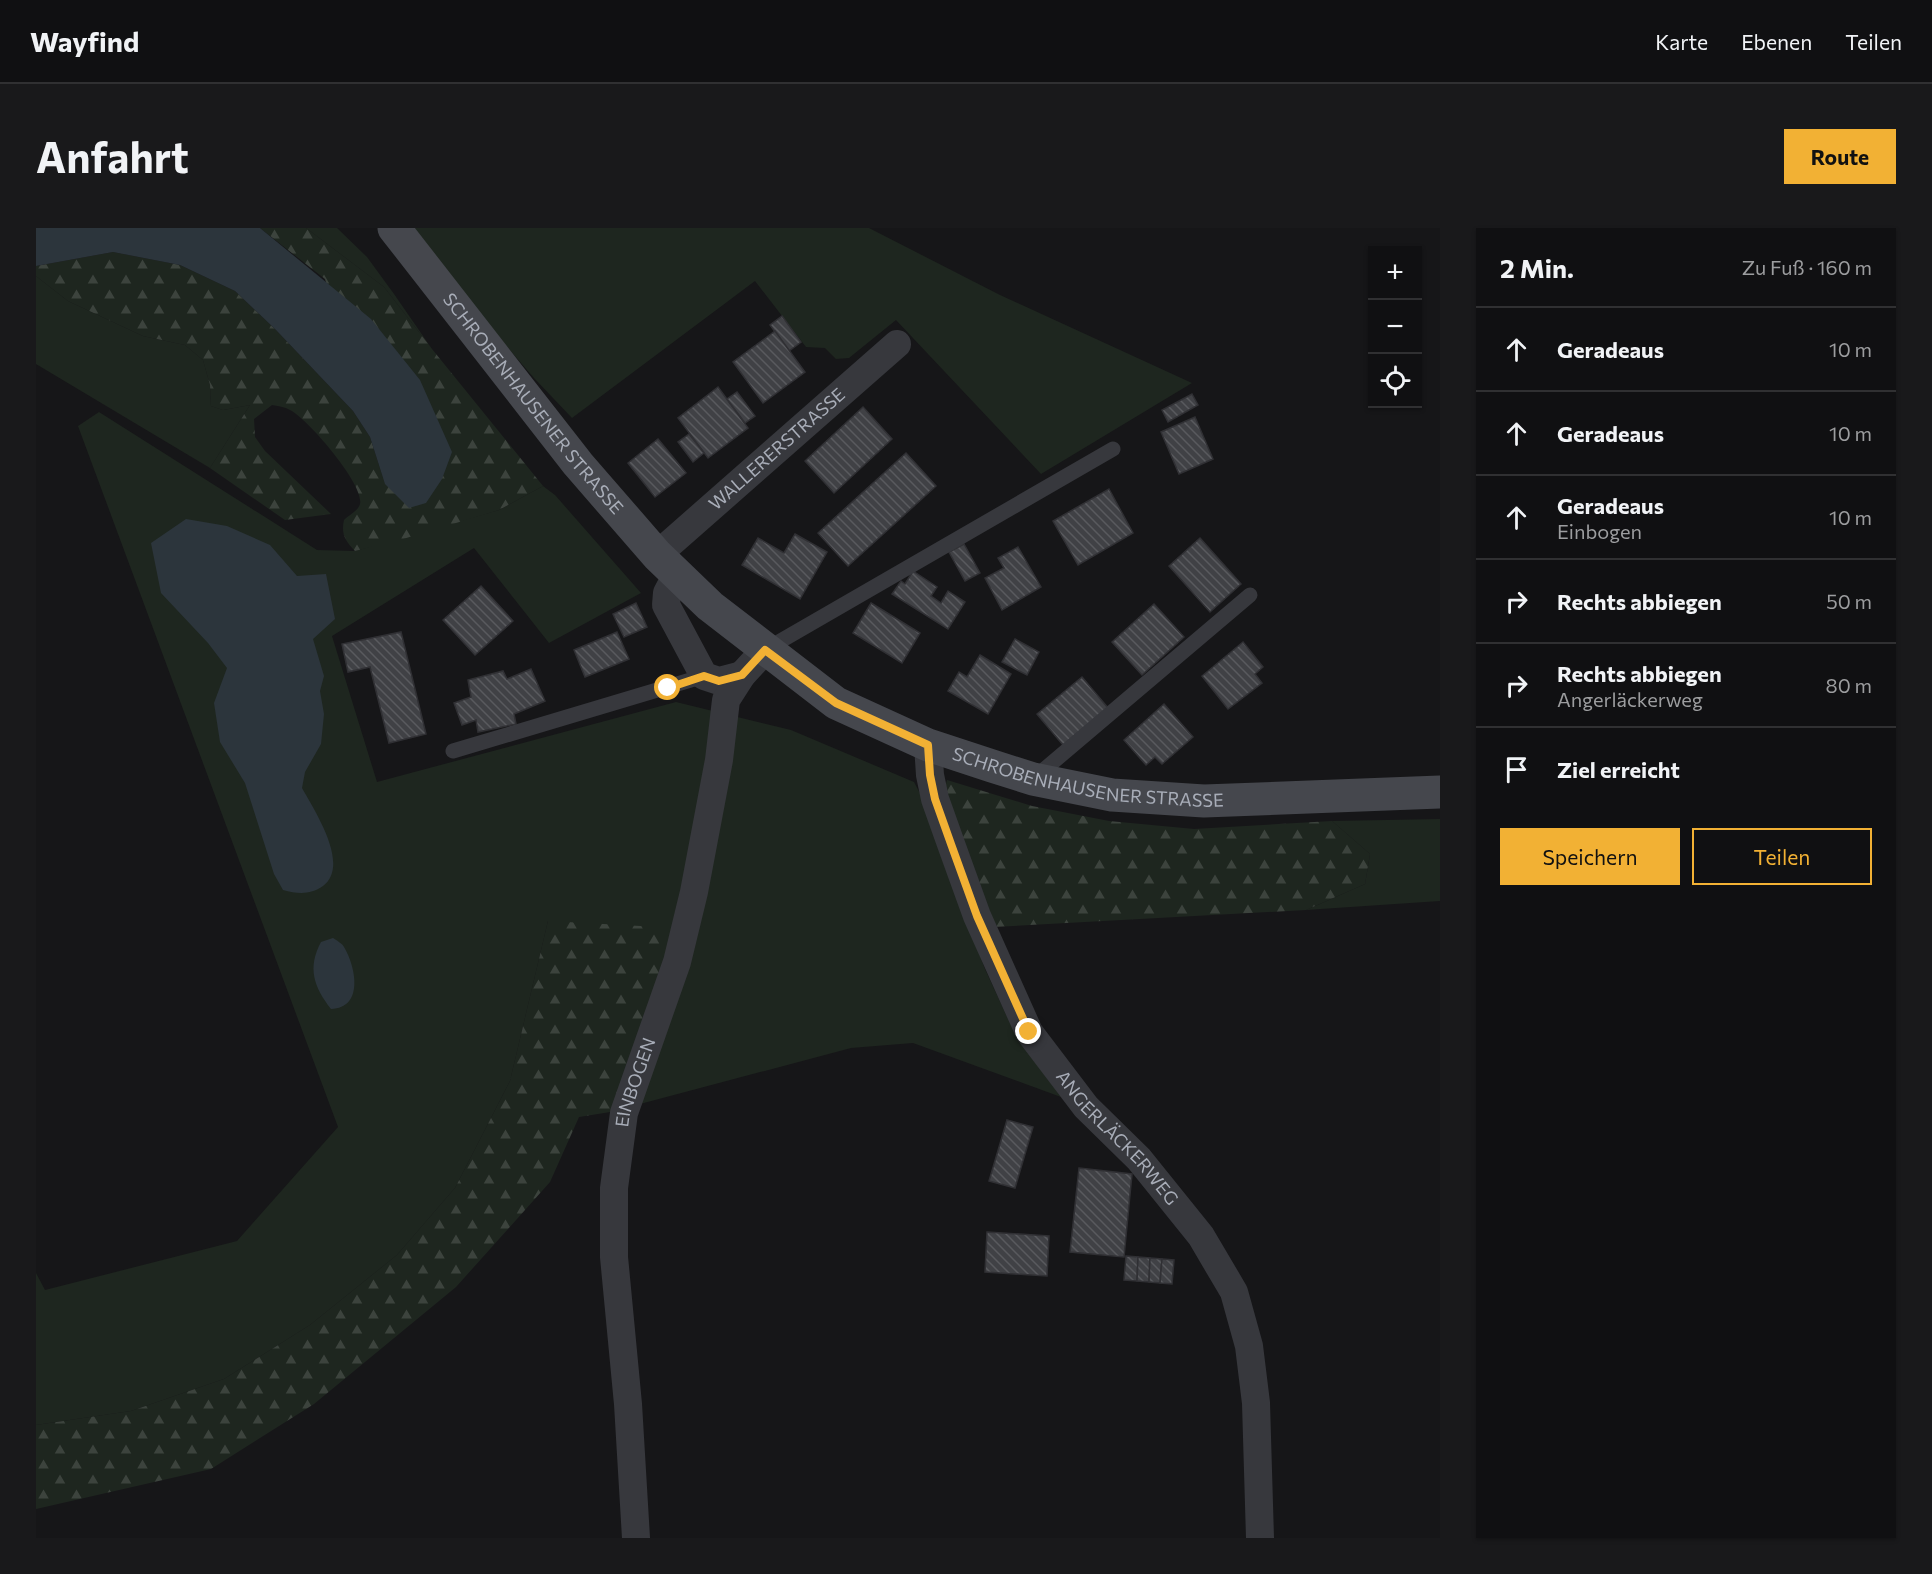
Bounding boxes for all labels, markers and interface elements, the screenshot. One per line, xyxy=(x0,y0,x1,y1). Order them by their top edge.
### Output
text: Wayfind xyxy=(30,24,139,58)
text: Karte xyxy=(1655,29,1708,54)
text: Ebenen xyxy=(1741,29,1812,54)
text: Teilen xyxy=(1845,29,1902,54)
button: Route xyxy=(1784,129,1896,184)
text: Anfahrt xyxy=(36,130,189,182)
map controls xyxy=(1368,246,1422,408)
button: + xyxy=(1368,246,1422,300)
text: 2 Min. xyxy=(1500,252,1574,283)
text: Zu Fuß · 160 m xyxy=(1742,255,1872,279)
street label: SCHROBENHAUSENER STRASSE xyxy=(439,288,628,518)
button: − xyxy=(1368,300,1422,354)
icon: ahead xyxy=(1500,333,1533,366)
text: Geradeaus xyxy=(1557,336,1664,363)
text: 10 m xyxy=(1829,337,1872,361)
button: locate xyxy=(1368,354,1422,408)
street label: WALLERERSTRASSE xyxy=(704,383,849,514)
icon: ahead xyxy=(1500,417,1533,450)
text: Geradeaus xyxy=(1557,420,1664,447)
text: 10 m xyxy=(1829,421,1872,445)
text: Geradeaus xyxy=(1557,492,1664,519)
icon: ahead xyxy=(1500,501,1533,534)
text: 10 m xyxy=(1829,505,1872,529)
text: Einbogen xyxy=(1557,519,1642,543)
icon: right xyxy=(1500,585,1533,618)
text: Rechts abbiegen xyxy=(1557,588,1722,615)
text: 50 m xyxy=(1826,589,1872,613)
text: Rechts abbiegen xyxy=(1557,660,1722,687)
icon: right xyxy=(1500,669,1533,702)
text: 80 m xyxy=(1826,673,1872,697)
route start xyxy=(654,674,680,700)
text: Angerläckerweg xyxy=(1557,687,1703,711)
street label: SCHROBENHAUSENER STRASSE xyxy=(950,742,1224,811)
icon: arrive xyxy=(1500,753,1533,786)
text: Ziel erreicht xyxy=(1557,756,1680,783)
button: Speichern xyxy=(1500,828,1680,885)
button: Teilen xyxy=(1692,828,1872,885)
route end xyxy=(1015,1018,1041,1044)
street label: EINBOGEN xyxy=(610,1034,660,1128)
street label: ANGERLÄCKERWEG xyxy=(1052,1066,1184,1209)

